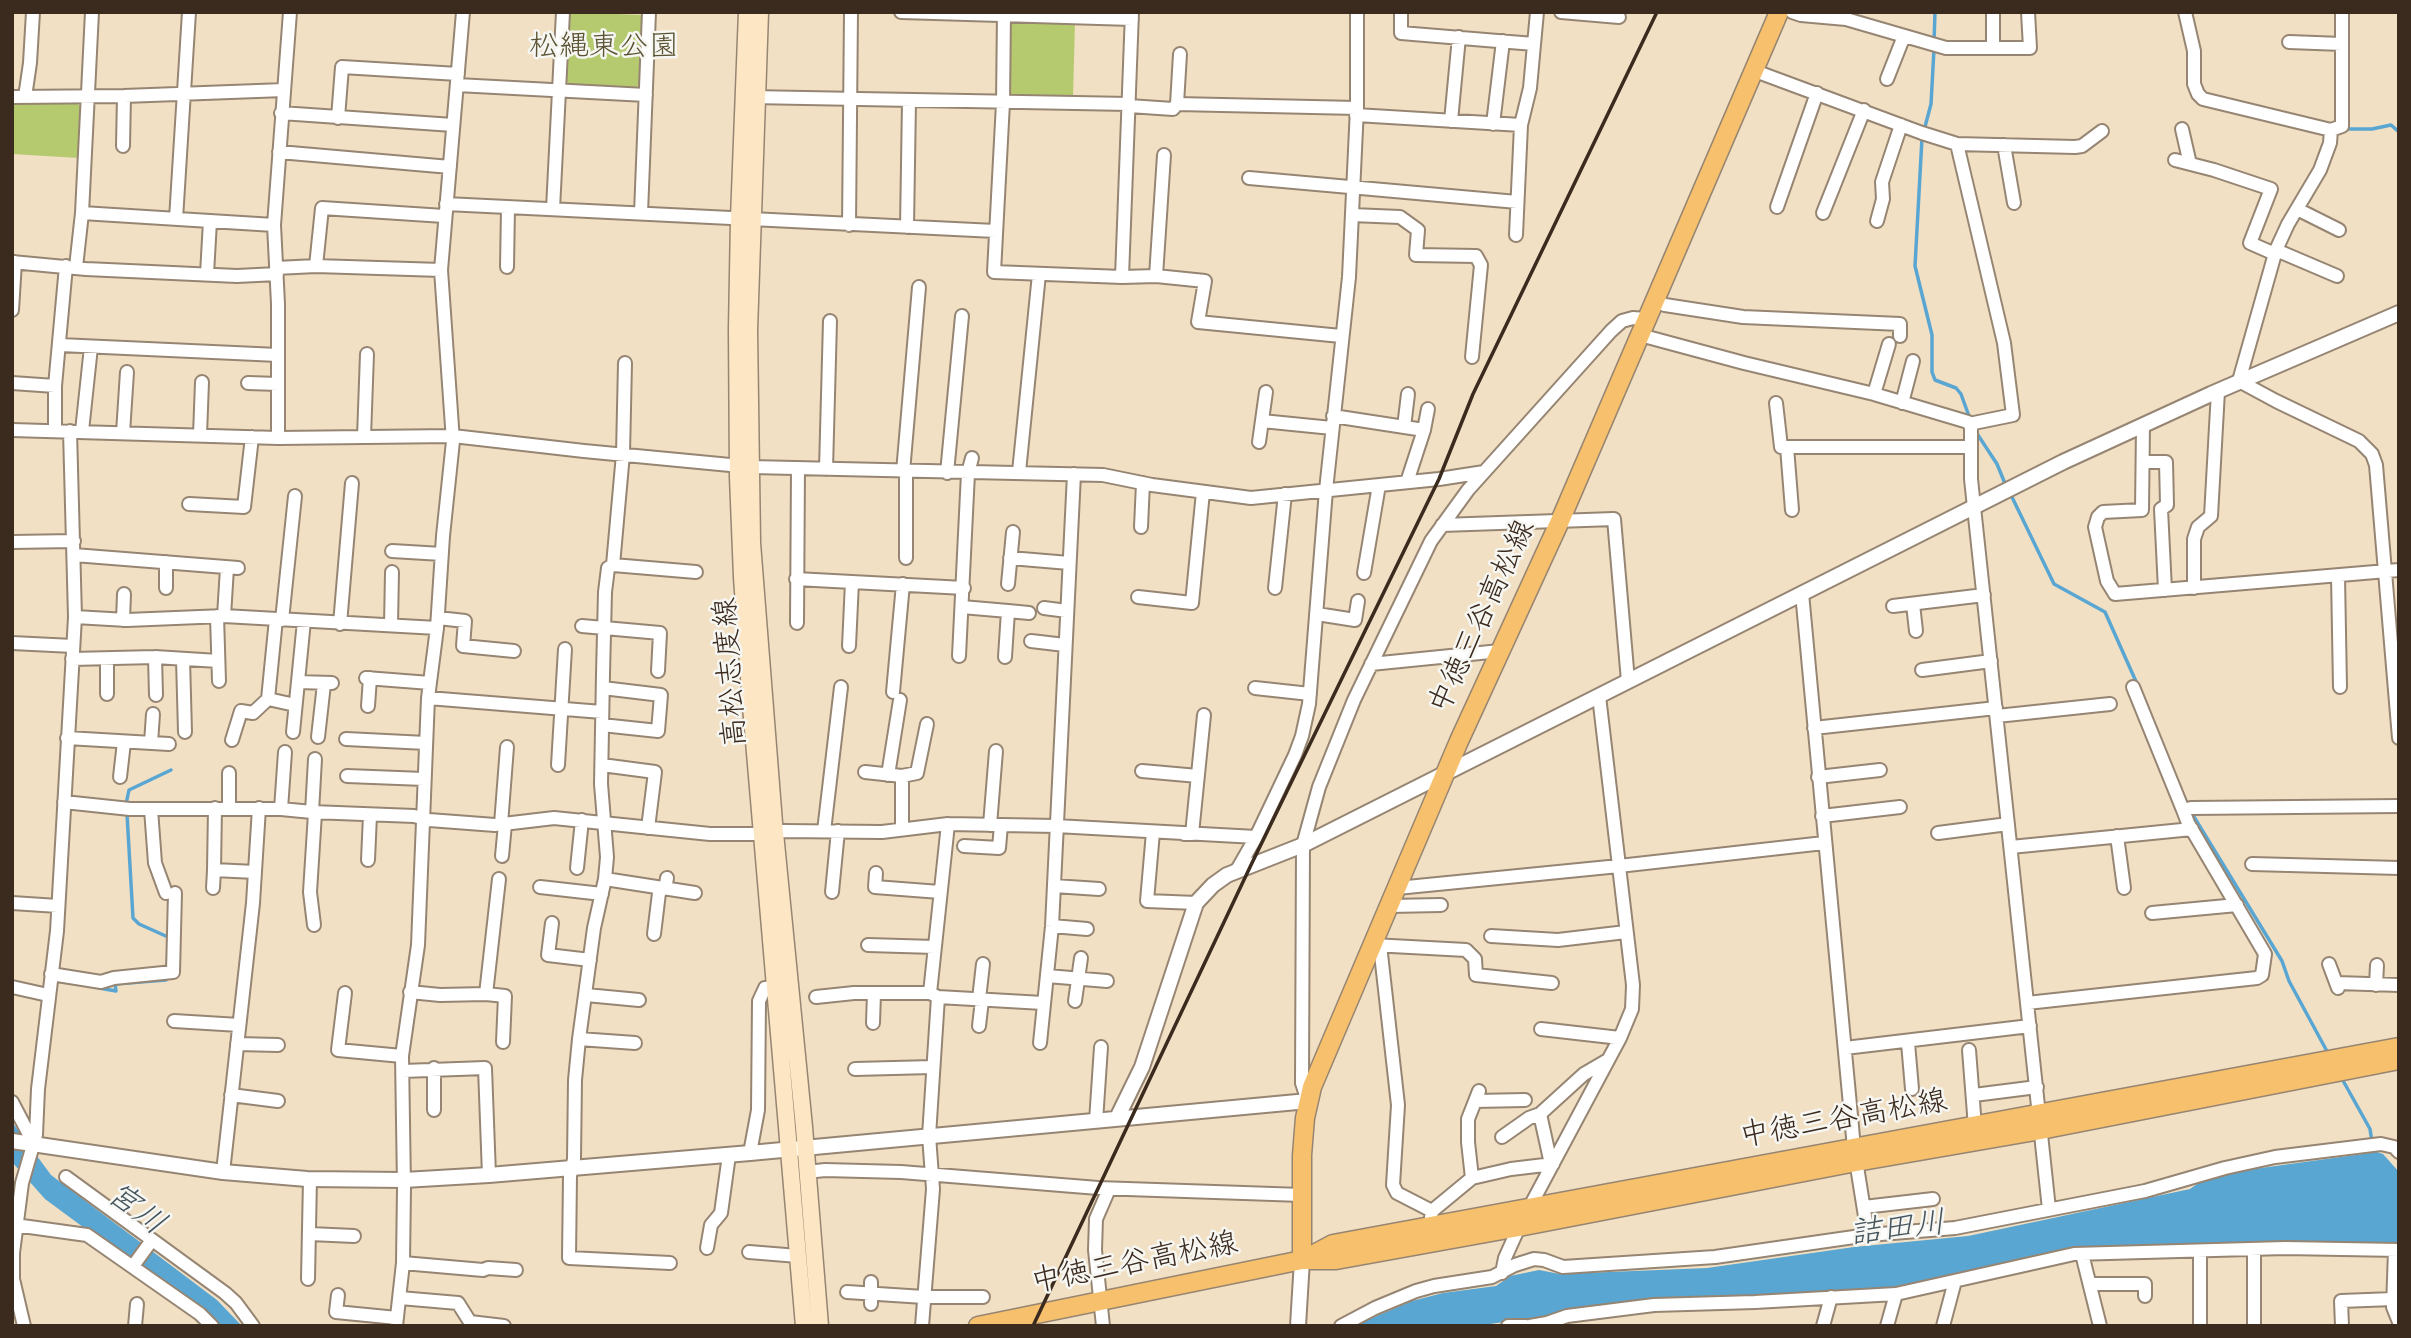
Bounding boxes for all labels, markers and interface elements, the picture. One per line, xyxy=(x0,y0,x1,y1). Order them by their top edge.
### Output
park label: 松縄東公園 xyxy=(529,32,679,68)
street label: 中徳三谷高松線 xyxy=(1424,515,1546,721)
street label: 高松志度線 xyxy=(711,596,757,748)
street label: 中徳三谷高松線 xyxy=(1737,1086,1951,1158)
water label: 宮川 xyxy=(97,1177,171,1247)
water label: 詰田川 xyxy=(1848,1207,1948,1257)
street label: 中徳三谷高松線 xyxy=(1028,1228,1242,1304)

